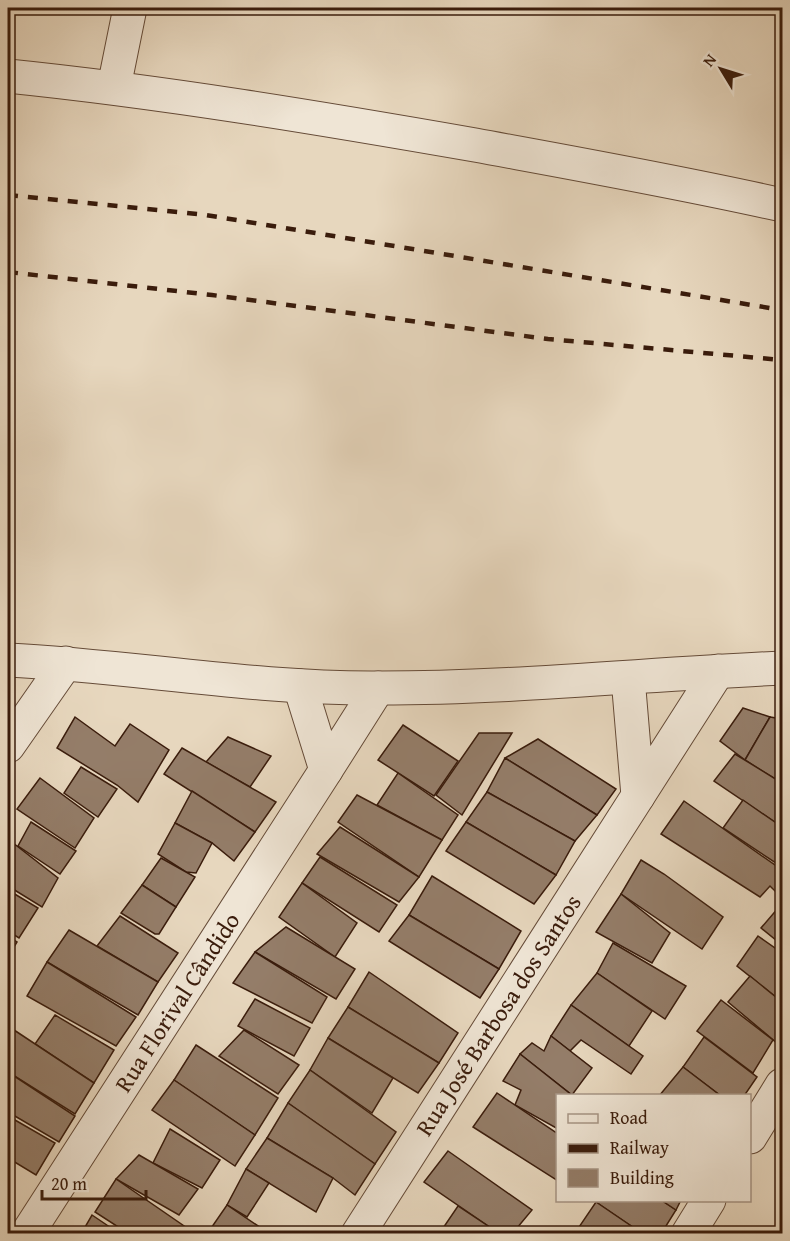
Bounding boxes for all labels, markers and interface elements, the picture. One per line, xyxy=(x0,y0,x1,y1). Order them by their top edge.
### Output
north arrow xyxy=(691,39,751,99)
text: N xyxy=(696,48,722,71)
street label: Rua José Barbosa dos Santos xyxy=(407,887,589,1143)
street label: Rua Florival Cândido xyxy=(106,905,248,1099)
legend xyxy=(556,1094,751,1202)
text: Road xyxy=(610,1104,648,1131)
text: Railway xyxy=(610,1134,669,1161)
scale bar xyxy=(42,1163,146,1201)
text: Building xyxy=(610,1164,674,1191)
text: 20 m xyxy=(51,1170,87,1197)

